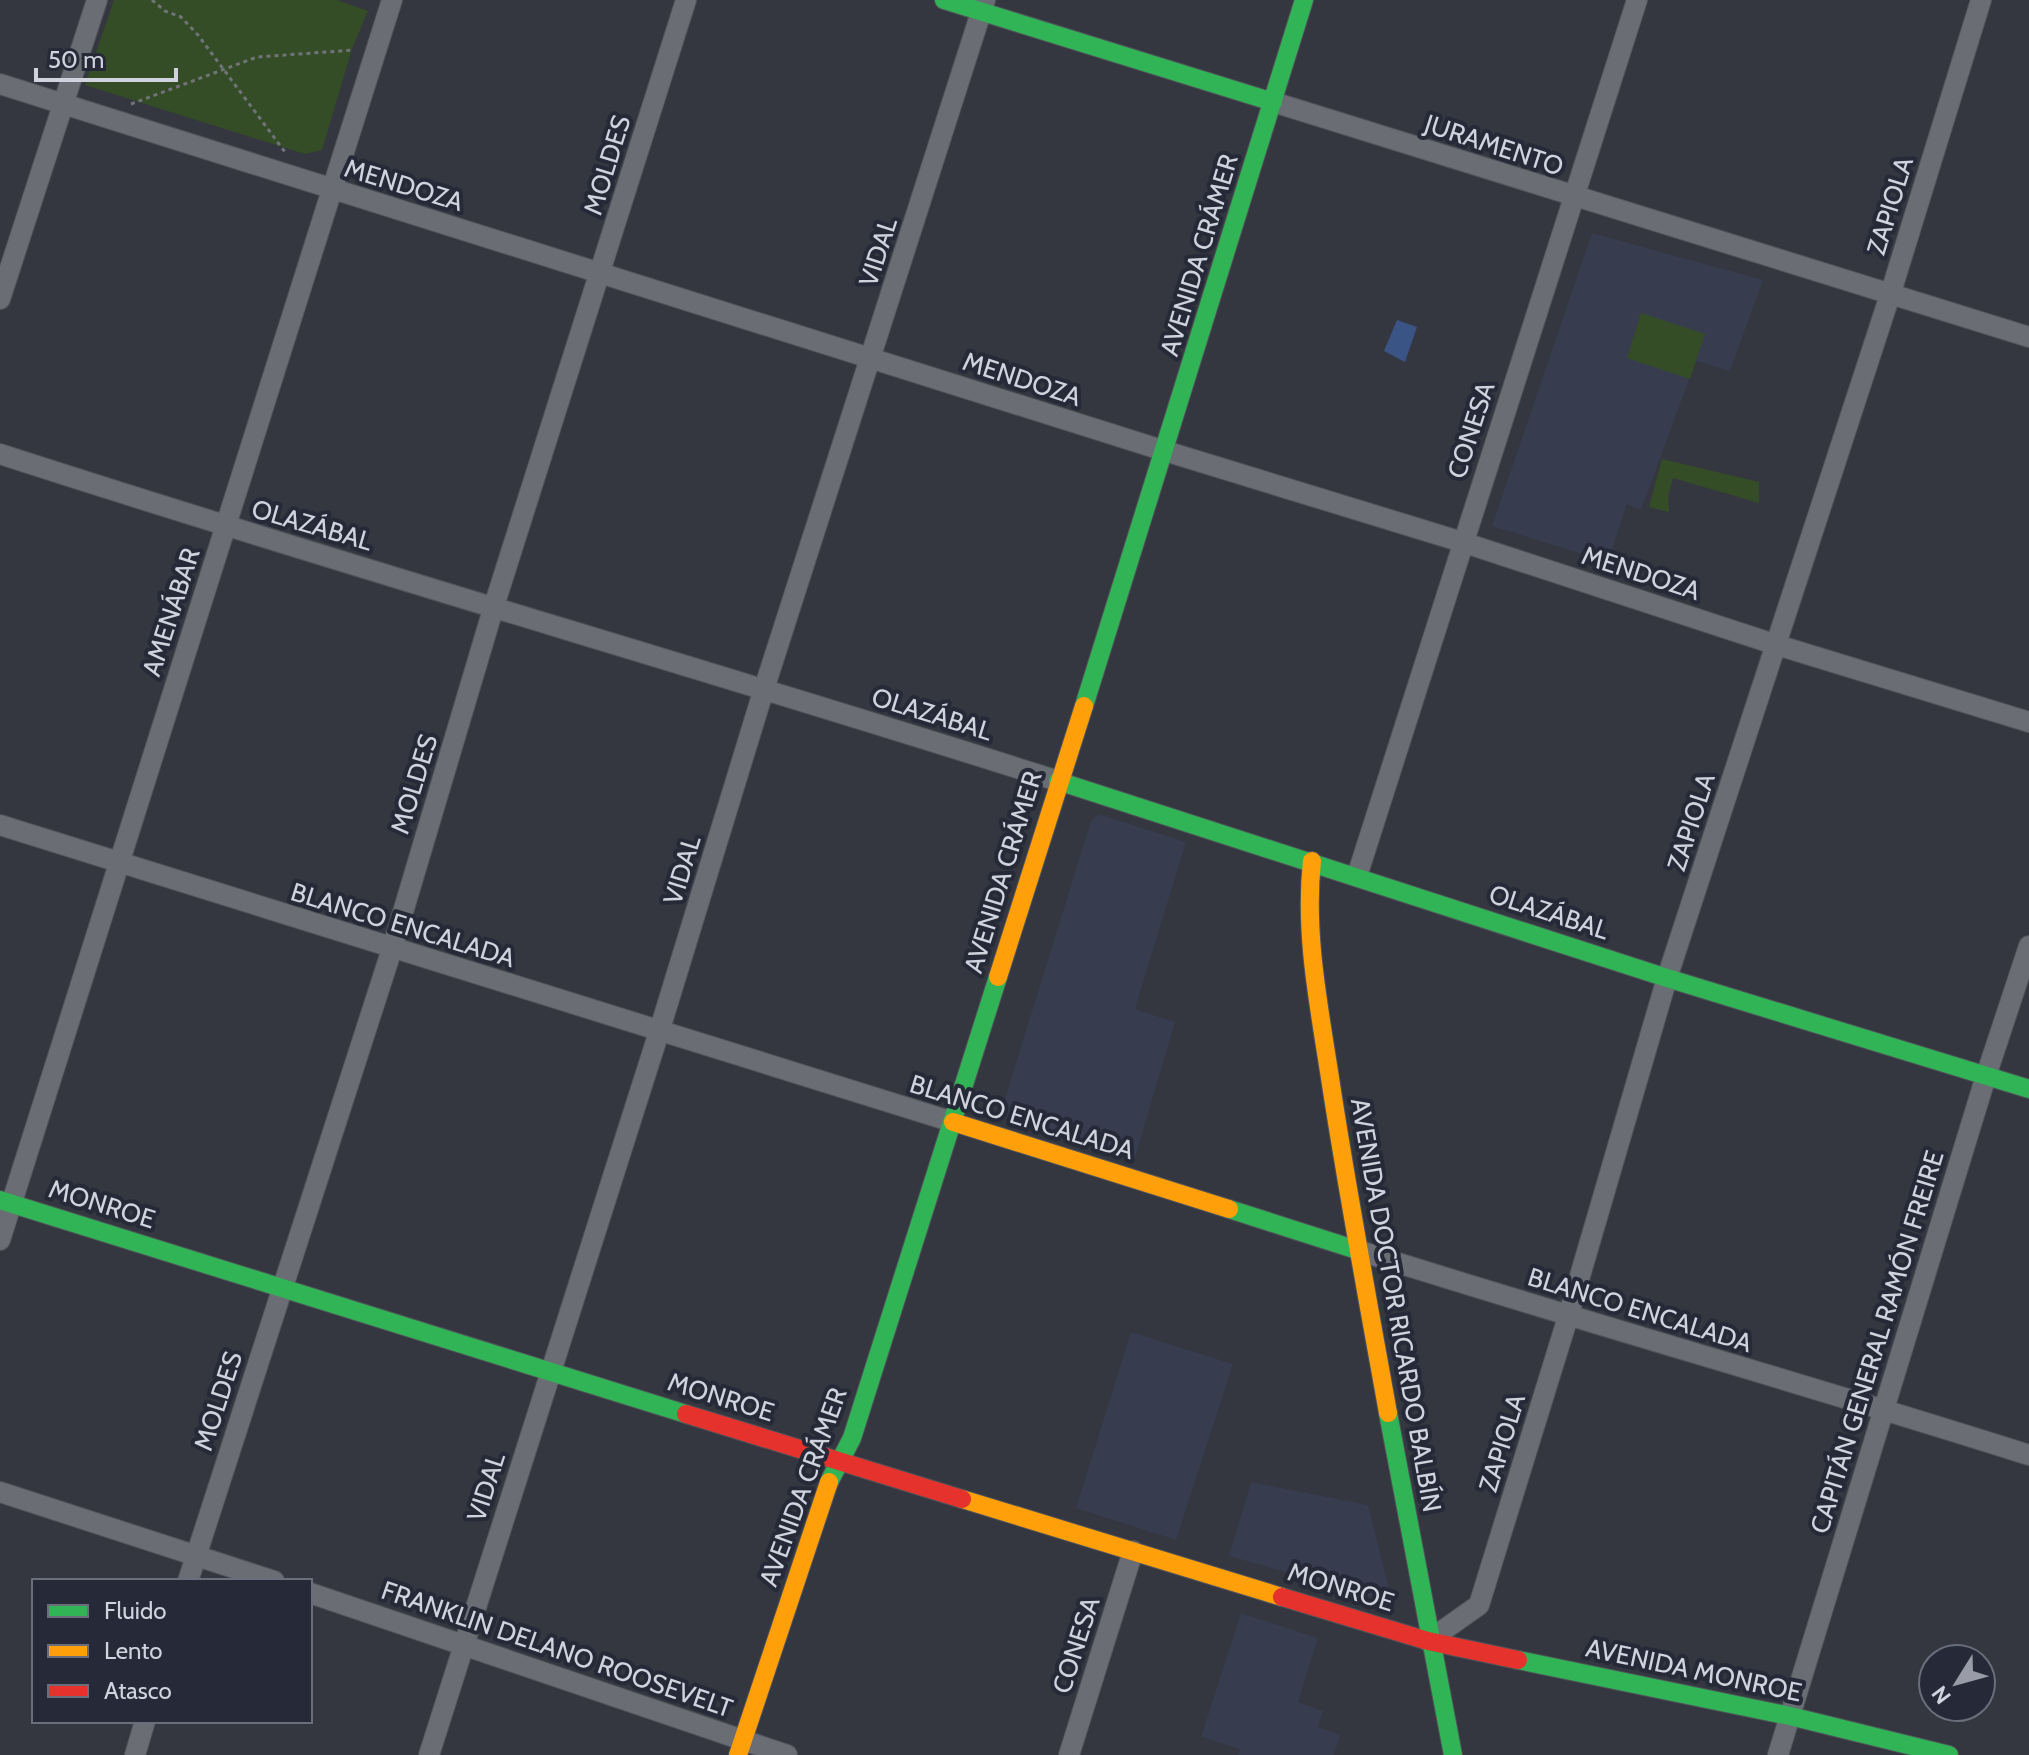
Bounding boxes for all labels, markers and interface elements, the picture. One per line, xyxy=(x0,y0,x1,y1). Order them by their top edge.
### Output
scale bar xyxy=(36,32,176,82)
text: 50 m xyxy=(48,45,104,74)
street label: JURAMENTO xyxy=(1420,107,1567,182)
street label: MOLDES xyxy=(577,111,637,219)
street label: AVENIDA CRÁMER xyxy=(1153,150,1245,360)
street label: MENDOZA xyxy=(341,152,467,218)
street label: ZAPIOLA xyxy=(1860,153,1920,259)
street label: VIDAL xyxy=(852,214,904,290)
street label: MENDOZA xyxy=(959,345,1085,413)
street label: CONESA xyxy=(1440,378,1502,482)
street label: OLAZÁBAL xyxy=(248,493,376,557)
street label: MENDOZA xyxy=(1578,539,1704,607)
street label: AMENÁBAR xyxy=(135,544,207,680)
street label: OLAZÁBAL xyxy=(868,681,996,747)
street label: MOLDES xyxy=(384,730,444,838)
street label: AVENIDA CRÁMER xyxy=(957,767,1049,977)
street label: ZAPIOLA xyxy=(1660,769,1722,875)
street label: VIDAL xyxy=(656,832,708,908)
street label: BLANCO ENCALADA xyxy=(287,876,519,974)
street label: OLAZÁBAL xyxy=(1485,878,1613,946)
street label: BLANCO ENCALADA xyxy=(906,1068,1138,1166)
street label: AVENIDA DOCTOR RICARDO BALBÍN xyxy=(1344,1095,1448,1515)
street label: CAPITÁN GENERAL RAMÓN FREIRE xyxy=(1803,1147,1951,1537)
street label: MONROE xyxy=(45,1173,159,1235)
street label: BLANCO ENCALADA xyxy=(1524,1261,1756,1359)
street label: MOLDES xyxy=(187,1347,249,1455)
street label: MONROE xyxy=(664,1366,778,1428)
street label: AVENIDA CRÁMER xyxy=(752,1383,854,1591)
street label: ZAPIOLA xyxy=(1472,1390,1532,1496)
street label: VIDAL xyxy=(460,1449,512,1525)
street label: MONROE xyxy=(1284,1556,1398,1618)
street label: FRANKLIN DELANO ROOSEVELT xyxy=(377,1574,737,1724)
legend xyxy=(32,1579,312,1723)
street label: CONESA xyxy=(1045,1593,1107,1697)
text: Fluido xyxy=(104,1596,166,1625)
street label: AVENIDA MONROE xyxy=(1583,1631,1805,1709)
text: Lento xyxy=(104,1636,163,1665)
north arrow xyxy=(1917,1643,1997,1723)
text: Atasco xyxy=(104,1676,172,1705)
text: N xyxy=(1926,1680,1957,1709)

